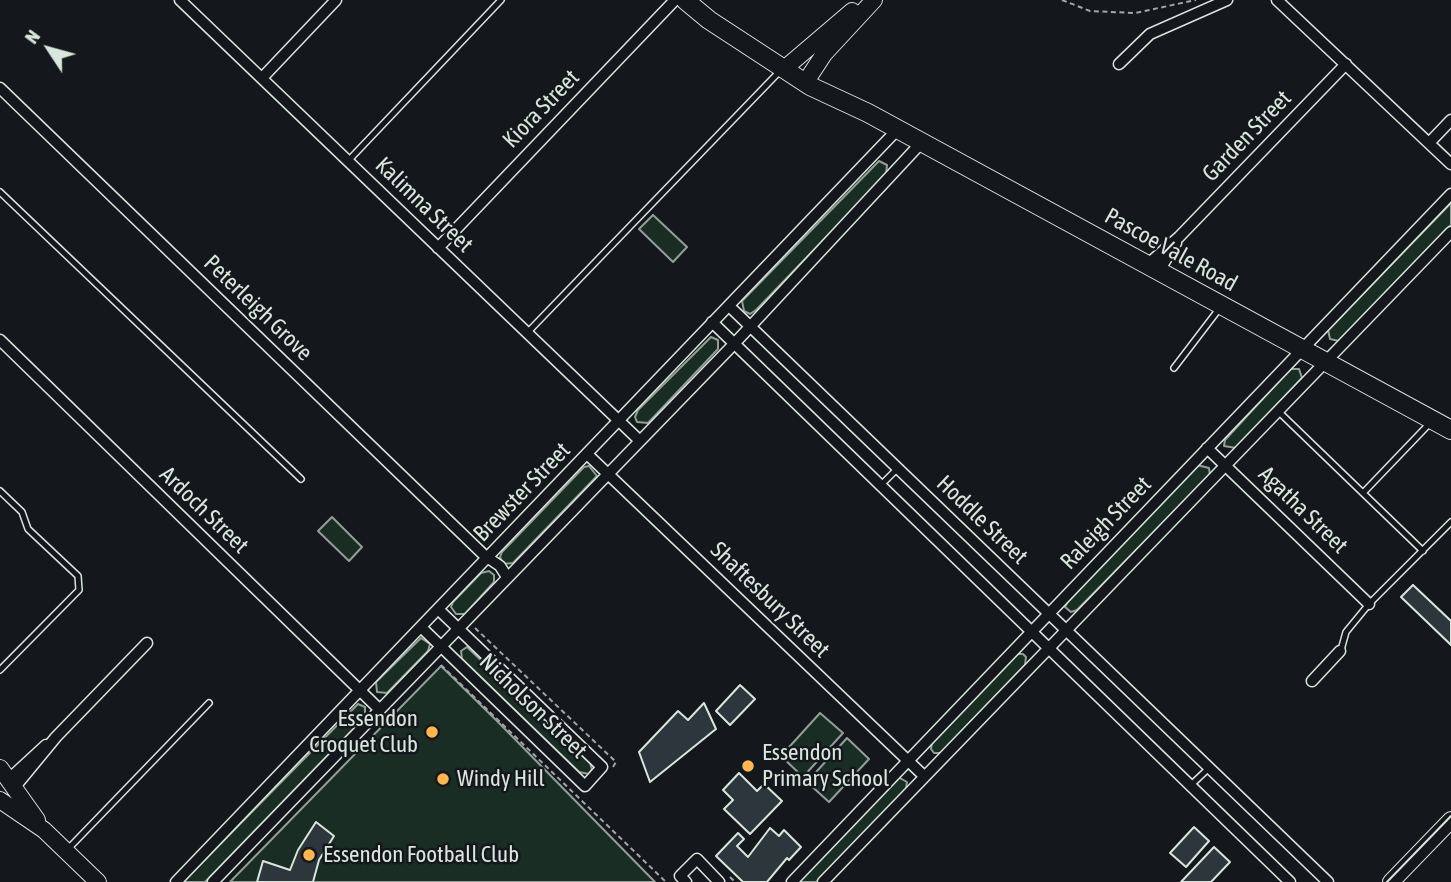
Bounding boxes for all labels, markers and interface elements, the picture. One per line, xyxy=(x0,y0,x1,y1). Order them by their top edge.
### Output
north arrow xyxy=(14,14,84,84)
text: N xyxy=(20,26,44,48)
street label: Kiora Street xyxy=(497,64,585,154)
street label: Garden Street xyxy=(1197,85,1297,187)
street label: Kalimna Street xyxy=(369,152,479,258)
street label: Pascoe Vale Road xyxy=(1100,202,1242,298)
street label: Peterleigh Grove xyxy=(198,249,318,367)
street label: Brewster Street xyxy=(468,437,576,547)
street label: Ardoch Street xyxy=(154,461,254,559)
street label: Agatha Street xyxy=(1253,461,1353,559)
street label: Hoddle Street xyxy=(931,470,1033,570)
street label: Raleigh Street xyxy=(1055,471,1157,575)
street label: Shaftesbury Street xyxy=(705,536,835,664)
street label: Nicholson Street xyxy=(473,648,593,764)
place label: Essendon Croquet Club xyxy=(309,705,418,759)
marker: Essendon Croquet Club xyxy=(424,724,440,740)
place label: Essendon Primary School xyxy=(762,739,889,793)
marker: Essendon Primary School xyxy=(740,758,756,774)
place label: Windy Hill xyxy=(457,765,544,793)
marker: Windy Hill xyxy=(435,771,451,787)
place label: Essendon Football Club xyxy=(323,841,519,869)
marker: Essendon Football Club xyxy=(301,847,317,863)

